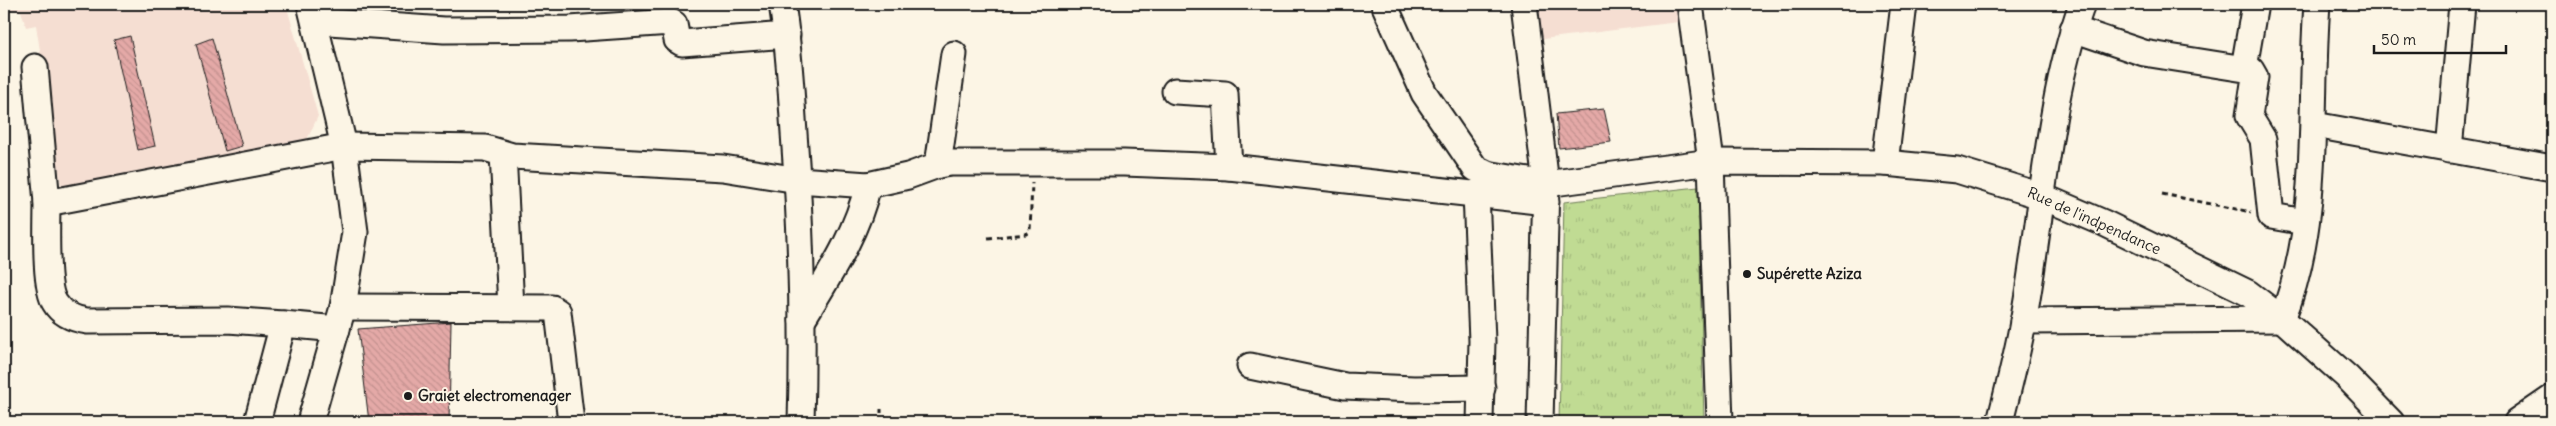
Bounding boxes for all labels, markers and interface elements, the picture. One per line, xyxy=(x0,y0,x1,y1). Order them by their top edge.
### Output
scale bar xyxy=(2374,22,2506,54)
text: 50 m xyxy=(2381,30,2416,49)
street label: Rue de l'indpendance xyxy=(2025,183,2164,259)
place label: Supérette Aziza xyxy=(1757,264,1862,284)
marker: Supérette Aziza xyxy=(1741,268,1753,280)
place label: Graiet electromenager xyxy=(418,386,572,406)
marker: Graiet electromenager xyxy=(402,390,414,402)

